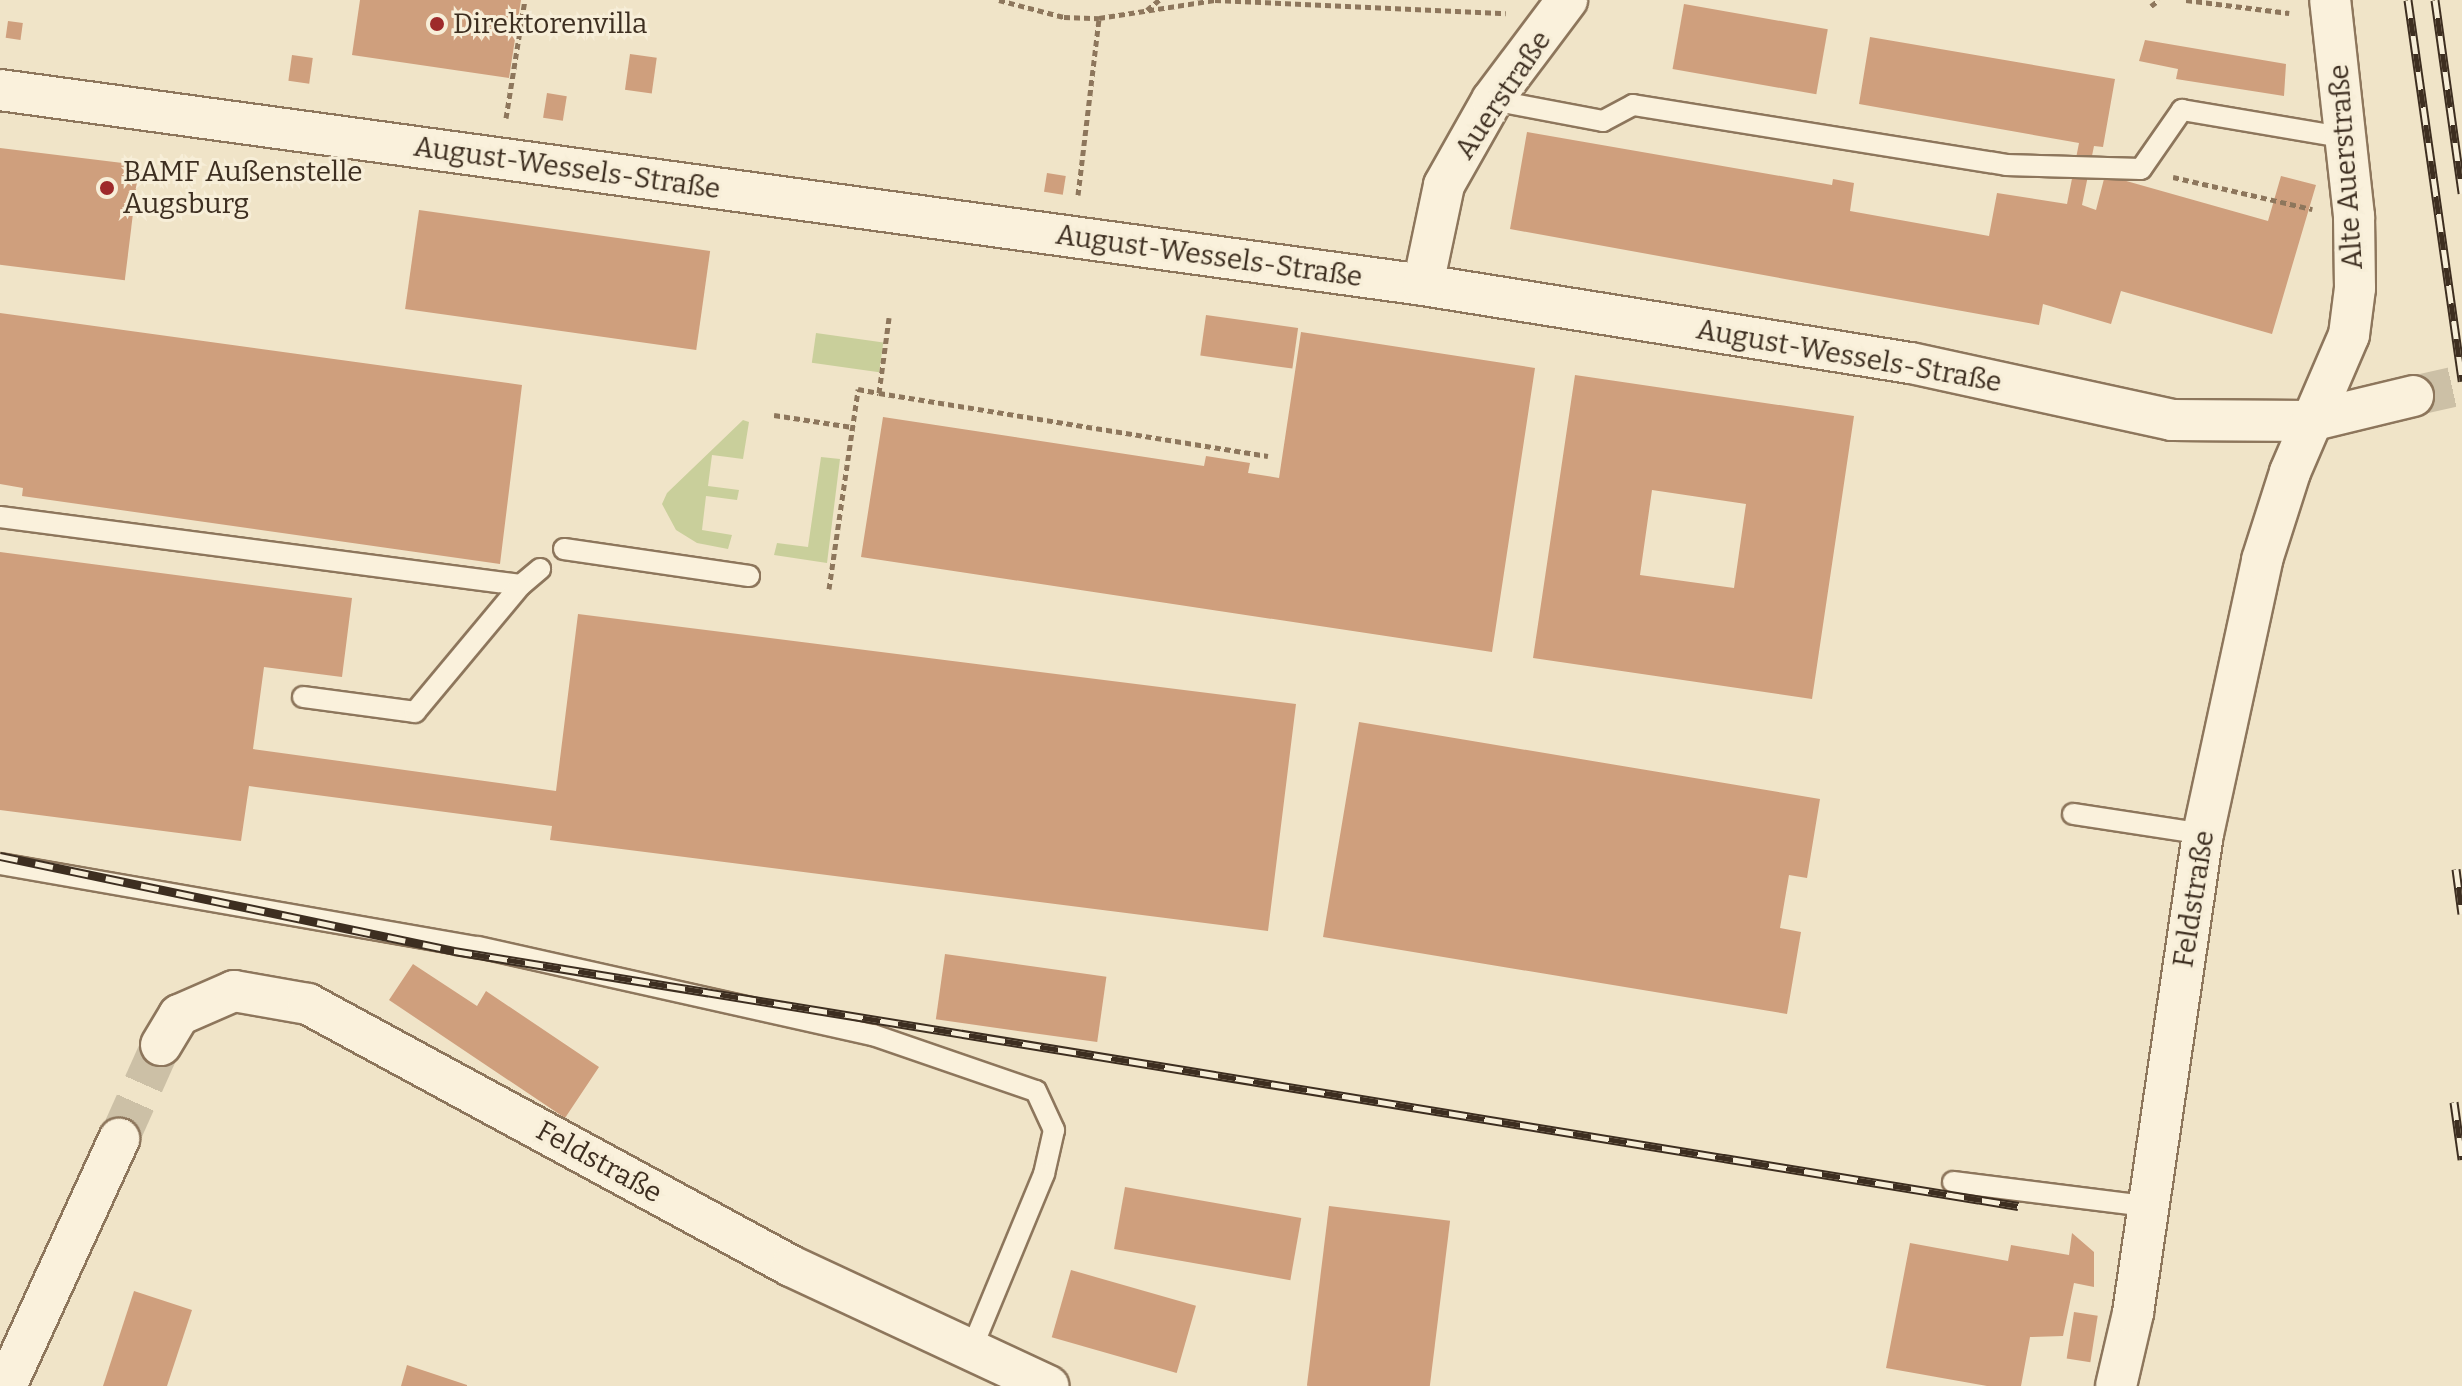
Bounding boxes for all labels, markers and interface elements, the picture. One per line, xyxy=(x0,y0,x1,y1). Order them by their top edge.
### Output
place label: Direktorenvilla xyxy=(453,7,647,41)
marker: Direktorenvilla xyxy=(428,15,446,33)
street label: Auerstraße xyxy=(1448,25,1558,165)
street label: Alte Auerstraße xyxy=(2322,63,2370,271)
street label: August-Wessels-Straße xyxy=(412,130,722,206)
place label: BAMF Außenstelle Augsburg xyxy=(123,155,363,221)
marker: BAMF Außenstelle Augsburg xyxy=(98,179,116,197)
street label: August-Wessels-Straße xyxy=(1054,218,1364,294)
street label: August-Wessels-Straße xyxy=(1694,313,2004,399)
street label: Feldstraße xyxy=(2167,828,2221,970)
street label: Feldstraße xyxy=(531,1114,667,1210)

